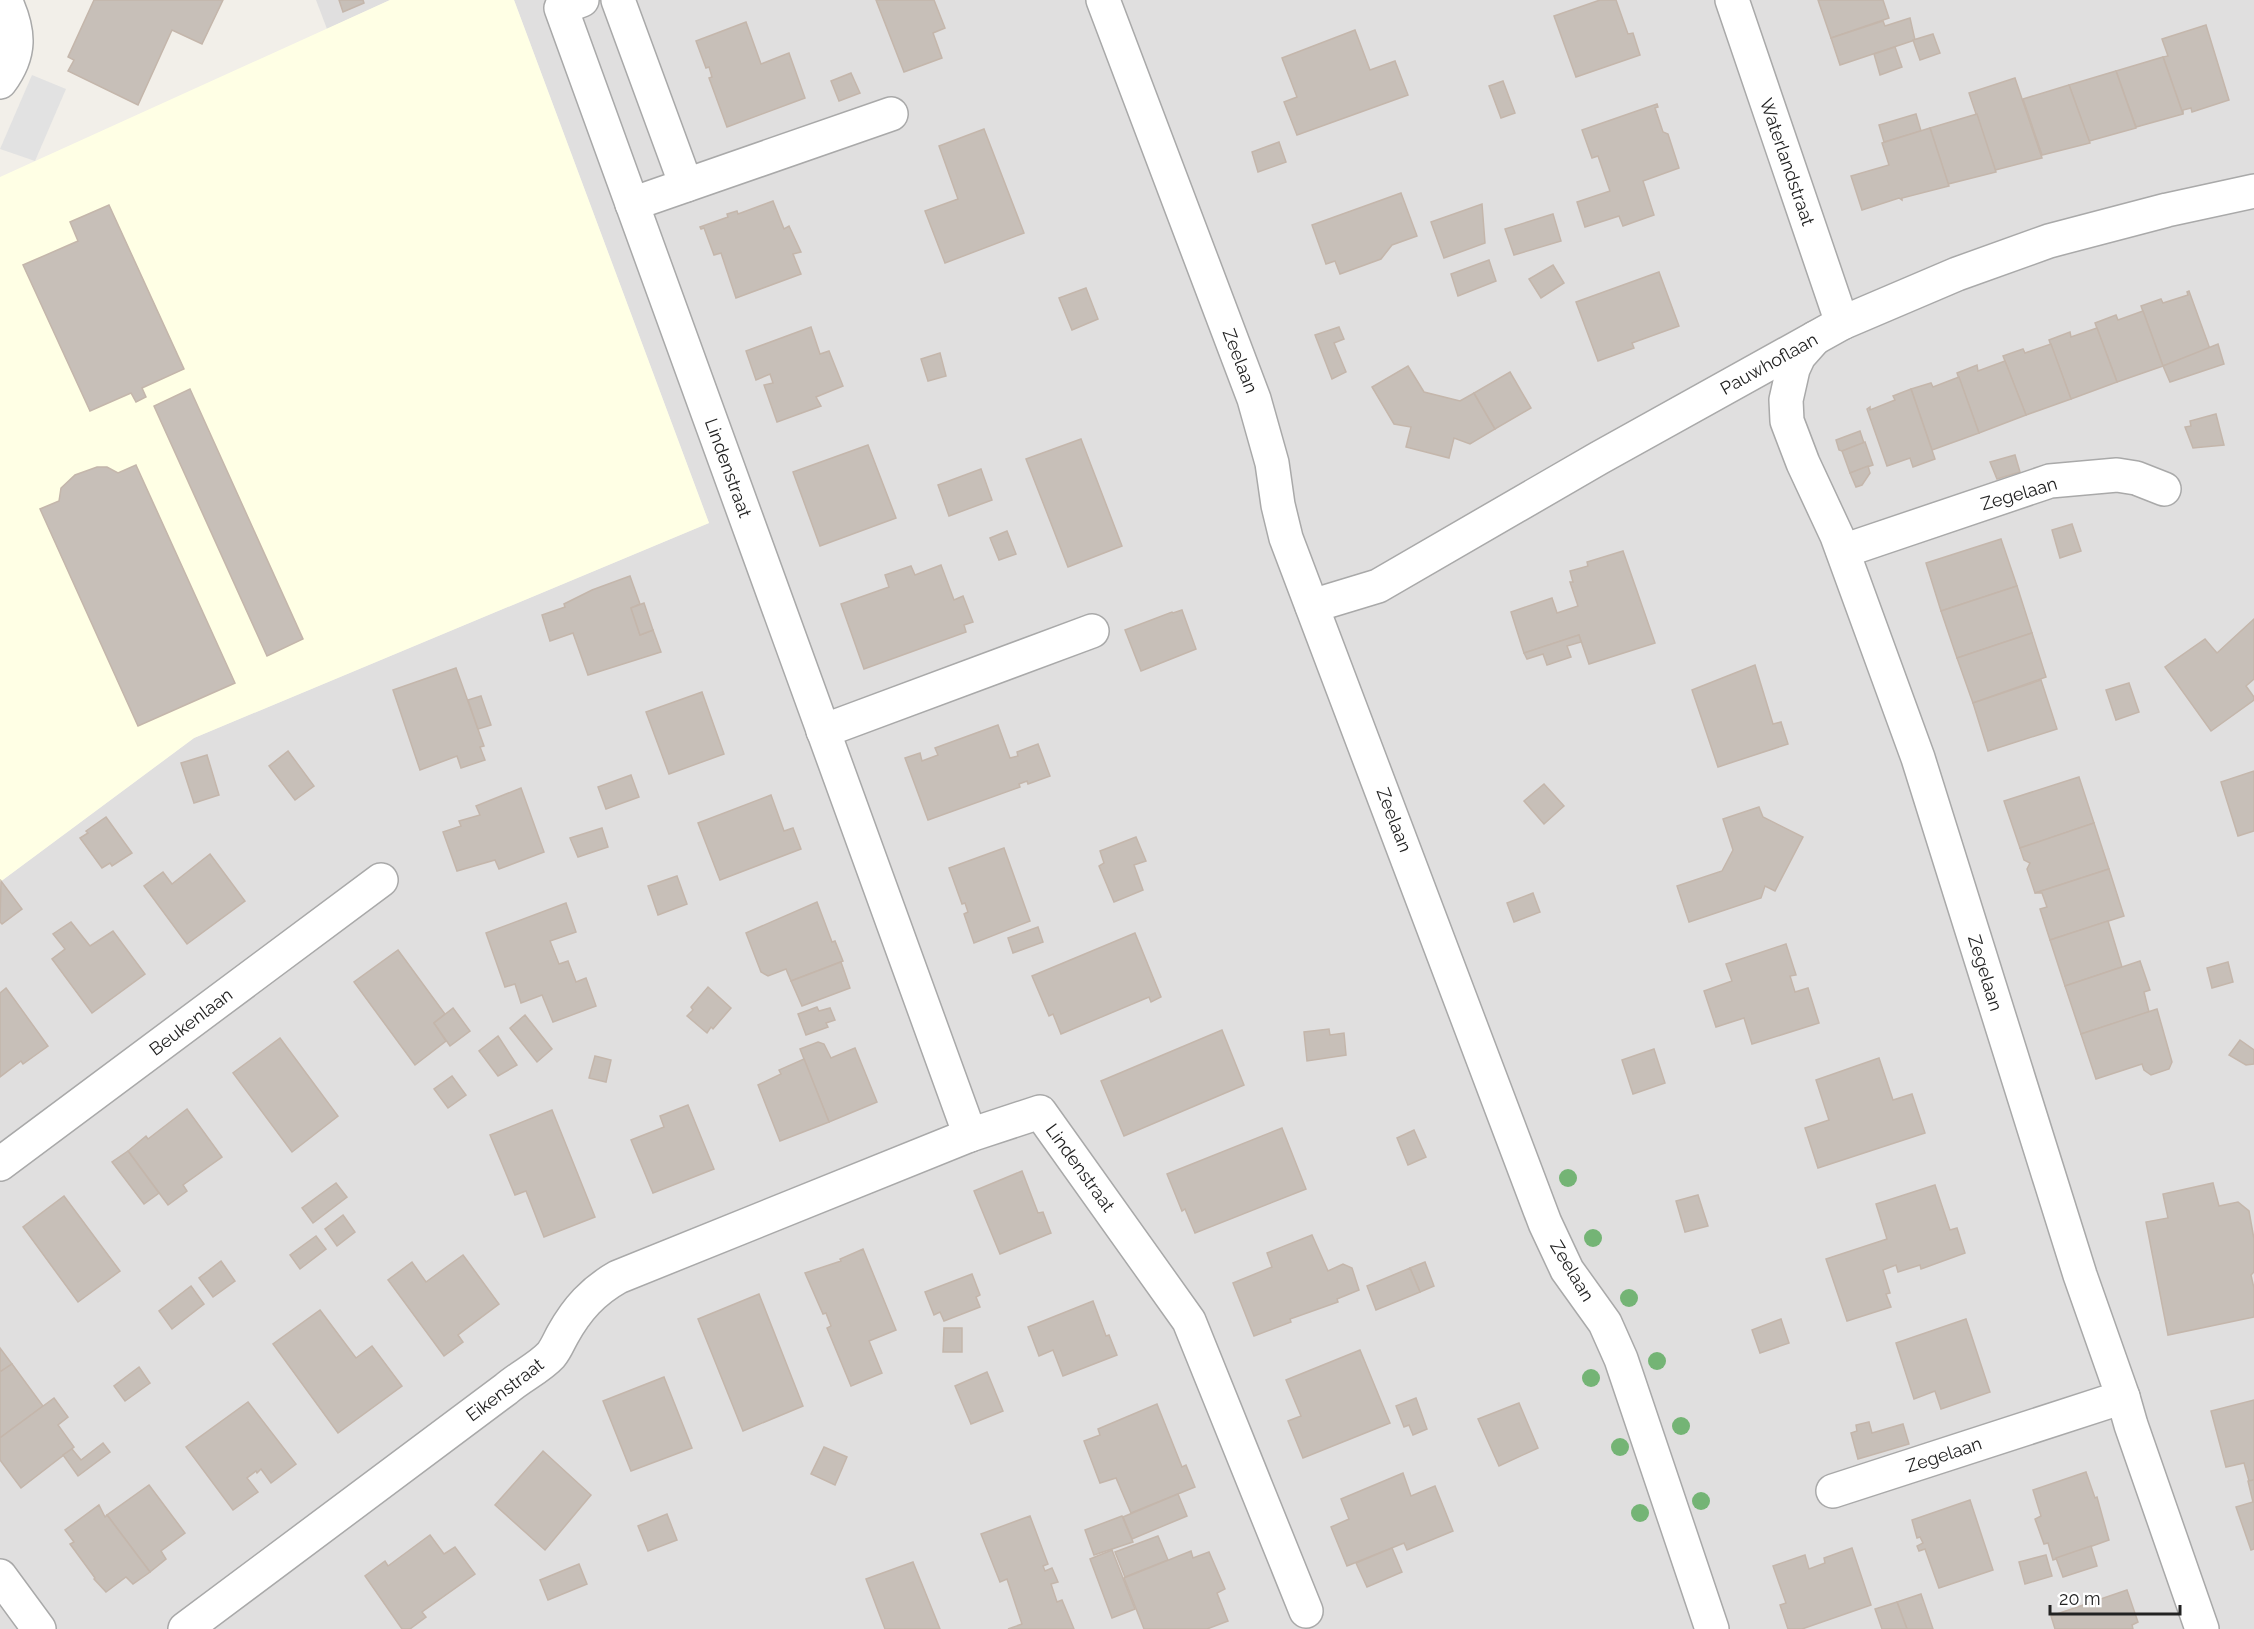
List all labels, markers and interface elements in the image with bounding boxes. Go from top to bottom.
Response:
street label: Waterlandstraat [1756,95,1819,228]
street label: Zeelaan [1219,326,1262,396]
street label: Pauwhoflaan [1716,328,1821,399]
street label: Lindenstraat [701,415,756,520]
street label: Zegelaan [1978,473,2059,514]
street label: Zeelaan [1373,785,1416,855]
street label: Zegelaan [1964,932,2007,1013]
street label: Beukenlaan [145,984,236,1060]
street label: Lindenstraat [1041,1120,1119,1216]
street label: Zeelaan [1546,1237,1599,1305]
street label: Eikenstraat [462,1354,548,1426]
street label: Zegelaan [1903,1432,1984,1477]
scale bar [2050,1578,2180,1616]
text: 20 m [2059,1588,2101,1609]

